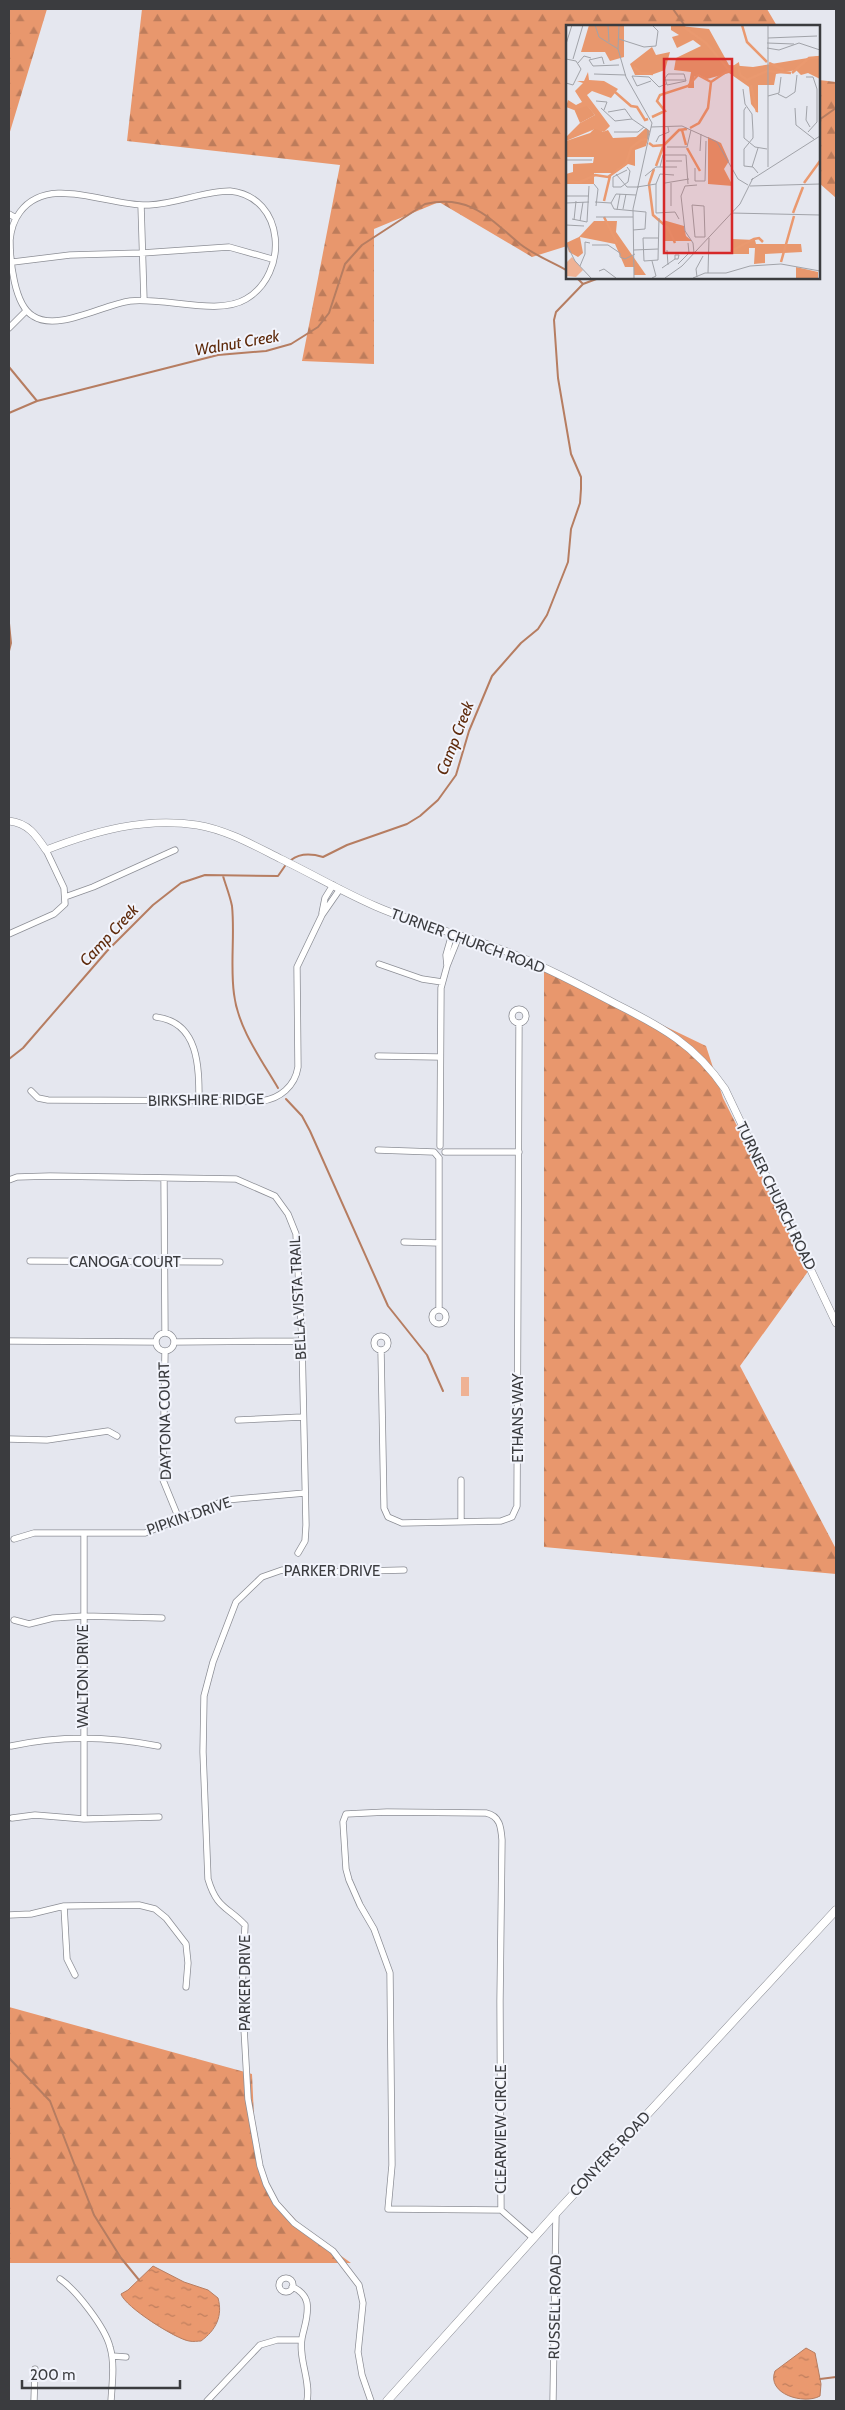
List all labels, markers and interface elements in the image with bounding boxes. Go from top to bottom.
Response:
inset map [566,25,820,279]
water label: Walnut Creek [193,326,282,360]
water label: Camp Creek [432,697,478,778]
water label: Camp Creek [76,899,143,970]
street label: TURNER CHURCH ROAD [388,905,548,977]
street label: BIRKSHIRE RIDGE [148,1090,264,1110]
street label: TURNER CHURCH ROAD [732,1119,820,1273]
street label: BELLA VISTA TRAIL [286,1235,310,1360]
street label: CANOGA COURT [69,1253,181,1271]
street label: DAYTONA COURT [155,1362,175,1480]
street label: ETHANS WAY [509,1373,527,1463]
street label: PIPKIN DRIVE [144,1493,234,1539]
street label: PARKER DRIVE [284,1562,380,1580]
street label: WALTON DRIVE [74,1624,92,1728]
street label: PARKER DRIVE [236,1935,254,2031]
street label: CLEARVIEW CIRCLE [492,2064,510,2194]
street label: CONYERS ROAD [566,2108,654,2200]
street label: RUSSELL ROAD [545,2254,565,2360]
scale bar [22,2358,180,2390]
text: 200 m [30,2366,75,2384]

